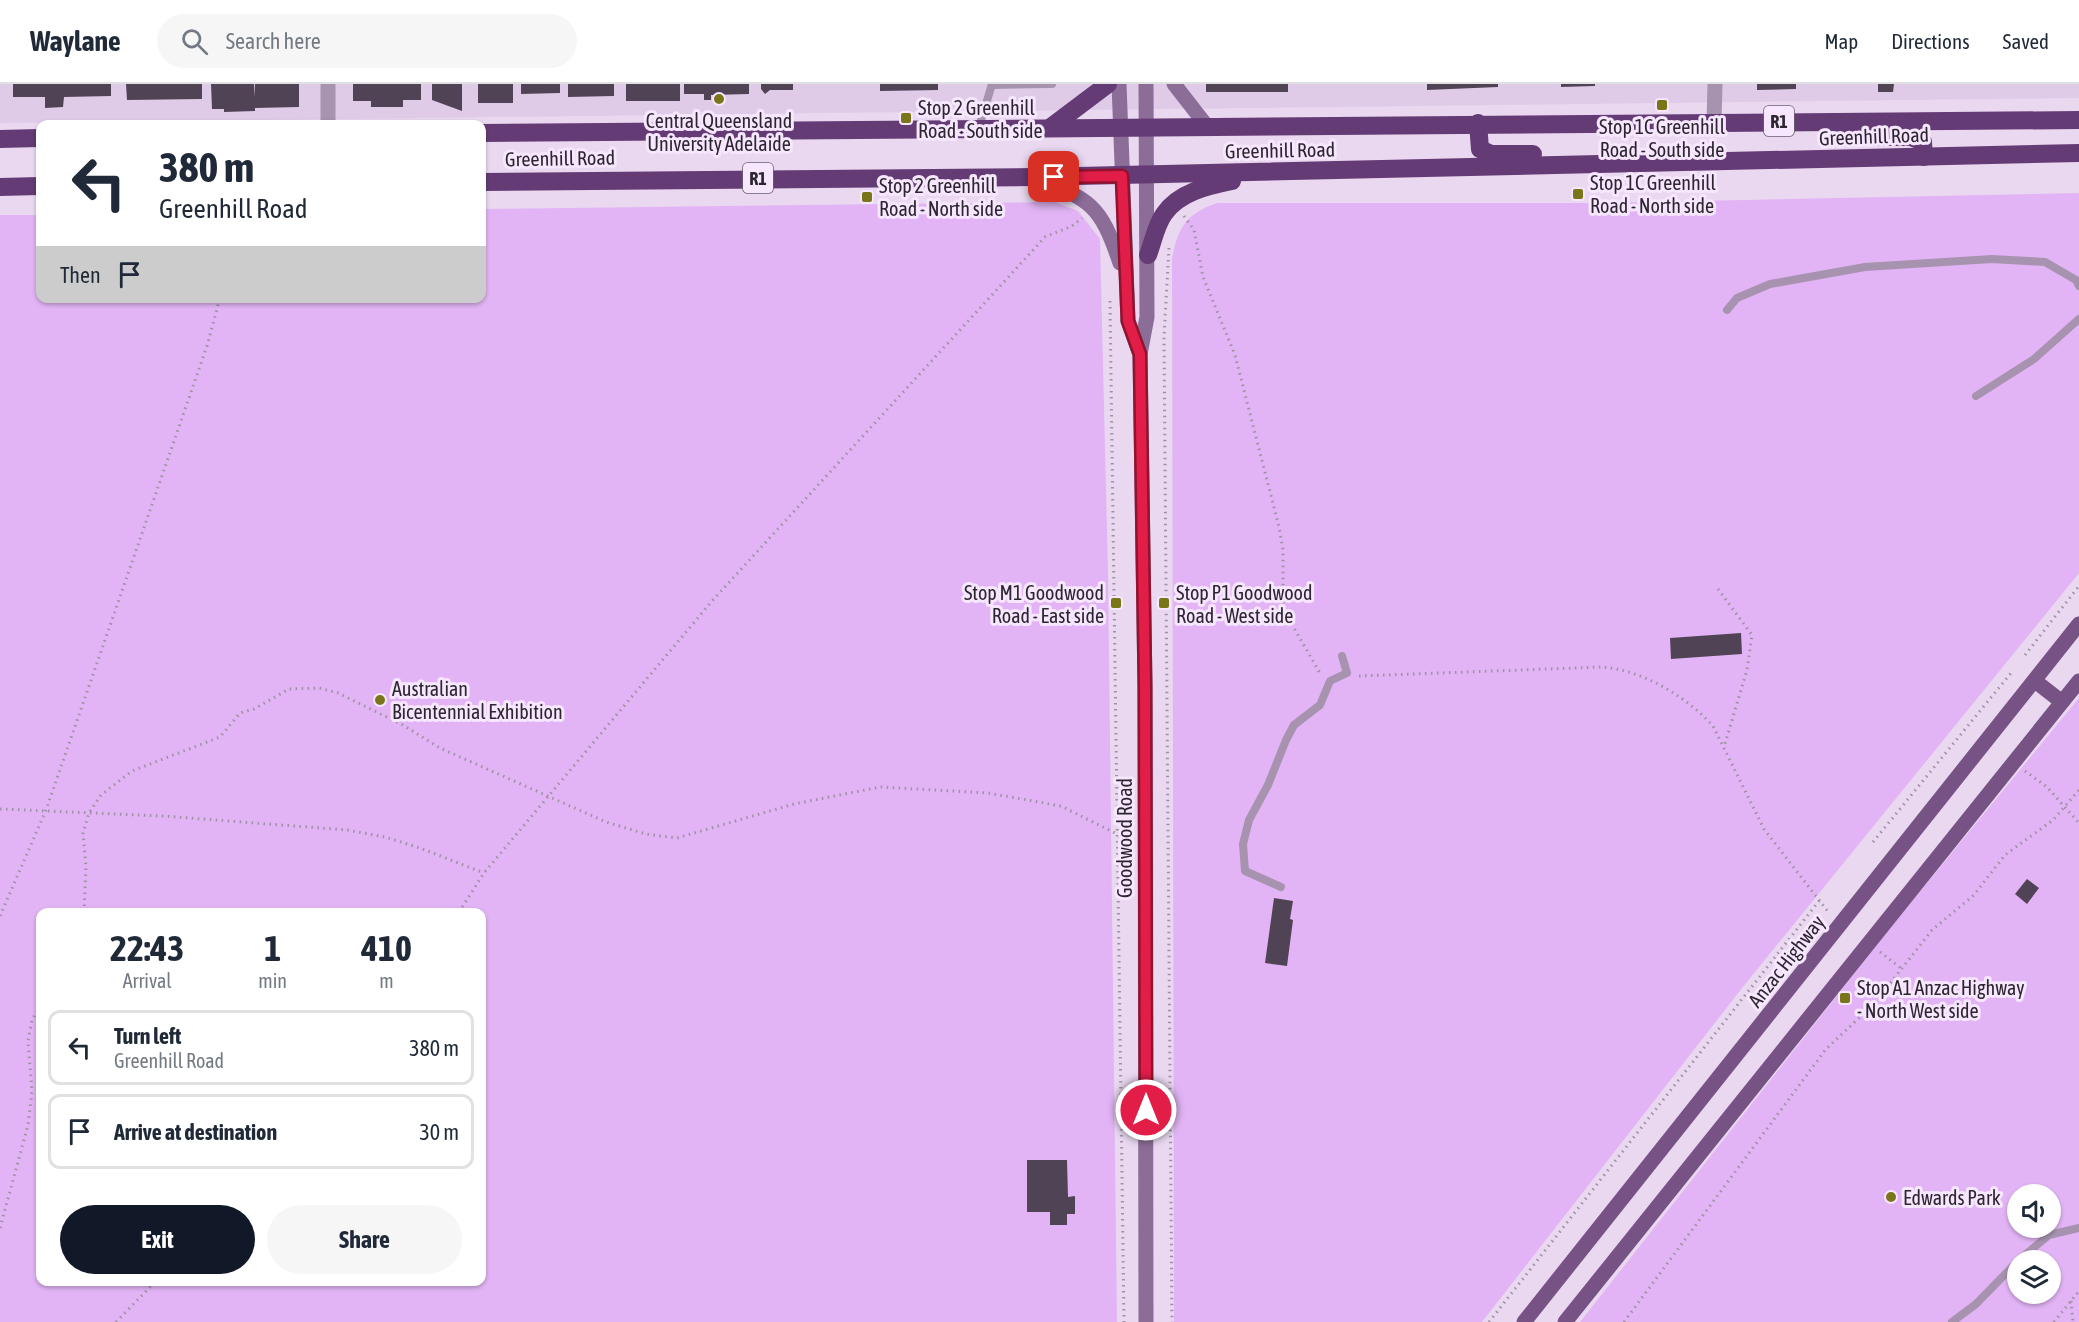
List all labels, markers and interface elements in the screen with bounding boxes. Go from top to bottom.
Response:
search box [157,14,577,68]
text: Waylane [30,25,121,57]
icon: search [178,25,211,58]
text: Search here [226,28,321,54]
text: Map [1824,29,1858,53]
text: Directions [1891,29,1970,53]
text: Saved [2003,29,2049,53]
marker: Central Queensland University Adelaide [712,92,726,106]
place label: Stop 2 Greenhill Road - South side [918,96,1043,142]
marker: Stop 1C Greenhill Road - South side [1655,98,1669,112]
road number: R1 [1764,106,1794,136]
place label: Central Queensland University Adelaide [646,109,792,155]
marker: Stop 2 Greenhill Road - South side [899,111,913,125]
place label: Stop 1C Greenhill Road - South side [1599,115,1726,161]
street label: Greenhill Road [1819,123,1929,149]
street label: Greenhill Road [1225,138,1335,162]
text: 380 m [159,143,254,191]
icon: left [60,144,138,222]
street label: Greenhill Road [505,146,615,170]
pin [1028,151,1079,202]
icon: arrive [1037,160,1070,193]
road number: R1 [743,163,773,193]
place label: Stop 1C Greenhill Road - North side [1590,171,1717,217]
place label: Stop 2 Greenhill Road - North side [879,174,1003,220]
marker: Stop 1C Greenhill Road - North side [1571,187,1585,201]
marker: Stop 2 Greenhill Road - North side [860,190,874,204]
text: Greenhill Road [159,193,308,224]
icon: arrive [113,258,146,291]
text: Then [60,262,101,288]
place label: Stop M1 Goodwood Road - East side [964,581,1104,627]
place label: Stop P1 Goodwood Road - West side [1176,581,1312,627]
marker: Stop M1 Goodwood Road - East side [1109,596,1123,610]
marker: Stop P1 Goodwood Road - West side [1157,596,1171,610]
place label: Australian Bicentennial Exhibition [392,677,563,723]
marker: Australian Bicentennial Exhibition [373,693,387,707]
street label: Goodwood Road [1113,778,1136,898]
street label: Anzac Highway [1743,911,1829,1011]
text: 22:43 [110,927,184,969]
text: 1 [264,927,281,969]
text: 410 [361,927,412,969]
text: Arrival [123,969,172,992]
text: min [258,969,287,992]
text: m [379,969,394,992]
place label: Stop A1 Anzac Highway - North West side [1857,976,2024,1022]
marker: Stop A1 Anzac Highway - North West side [1838,991,1852,1005]
text: Turn left [114,1023,181,1049]
icon: left [63,1031,96,1064]
text: 380 m [409,1035,459,1061]
text: Greenhill Road [114,1049,224,1072]
position arrow [1114,1078,1178,1142]
icon: arrive [63,1115,96,1148]
text: Arrive at destination [114,1119,277,1145]
text: 30 m [419,1119,459,1145]
map controls [2007,1184,2061,1304]
button: sound [2007,1184,2061,1238]
place label: Edwards Park [1903,1186,2001,1209]
marker: Edwards Park [1884,1190,1898,1204]
button: Exit [60,1205,255,1274]
button: Share [267,1205,462,1274]
button: layers [2007,1250,2061,1304]

